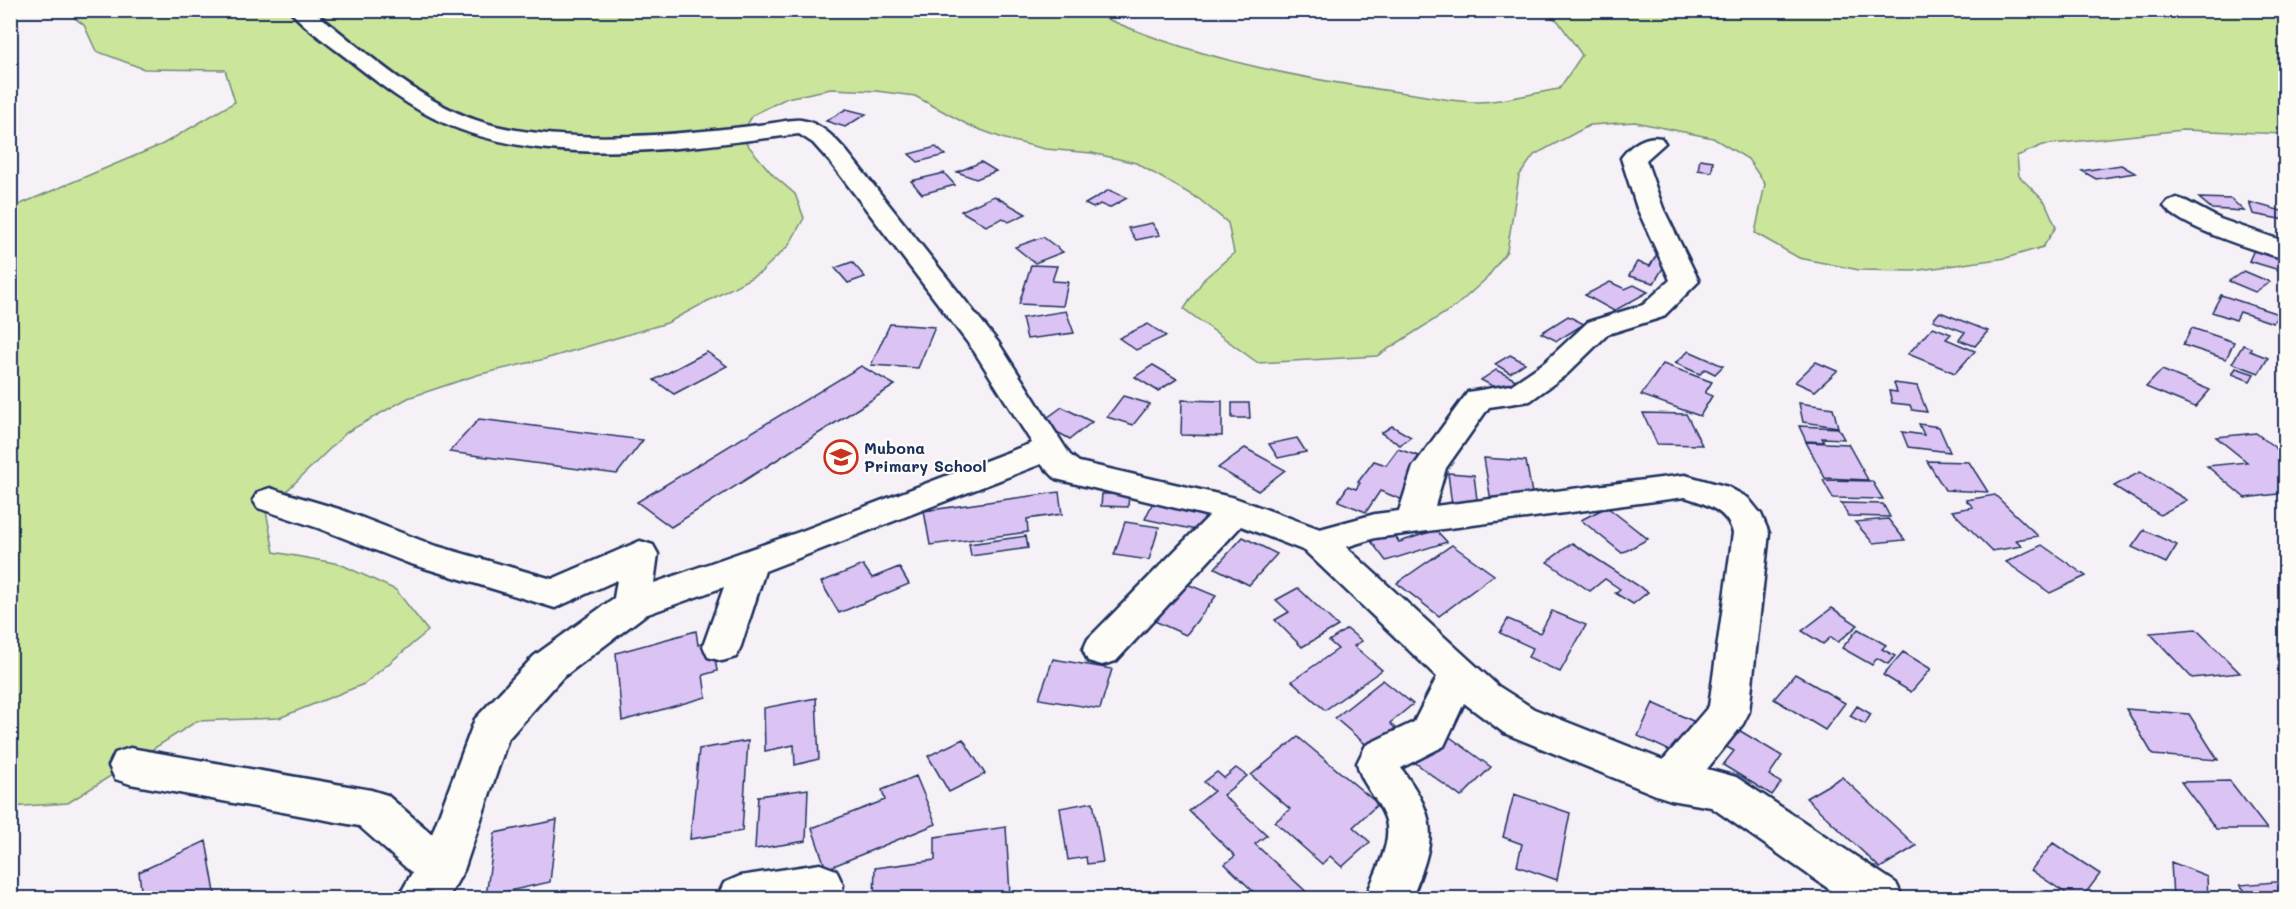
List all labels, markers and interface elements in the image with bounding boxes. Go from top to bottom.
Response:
place label: Mubona Primary School [864,437,987,476]
school or university icon: Mubona Primary School [823,439,859,475]

